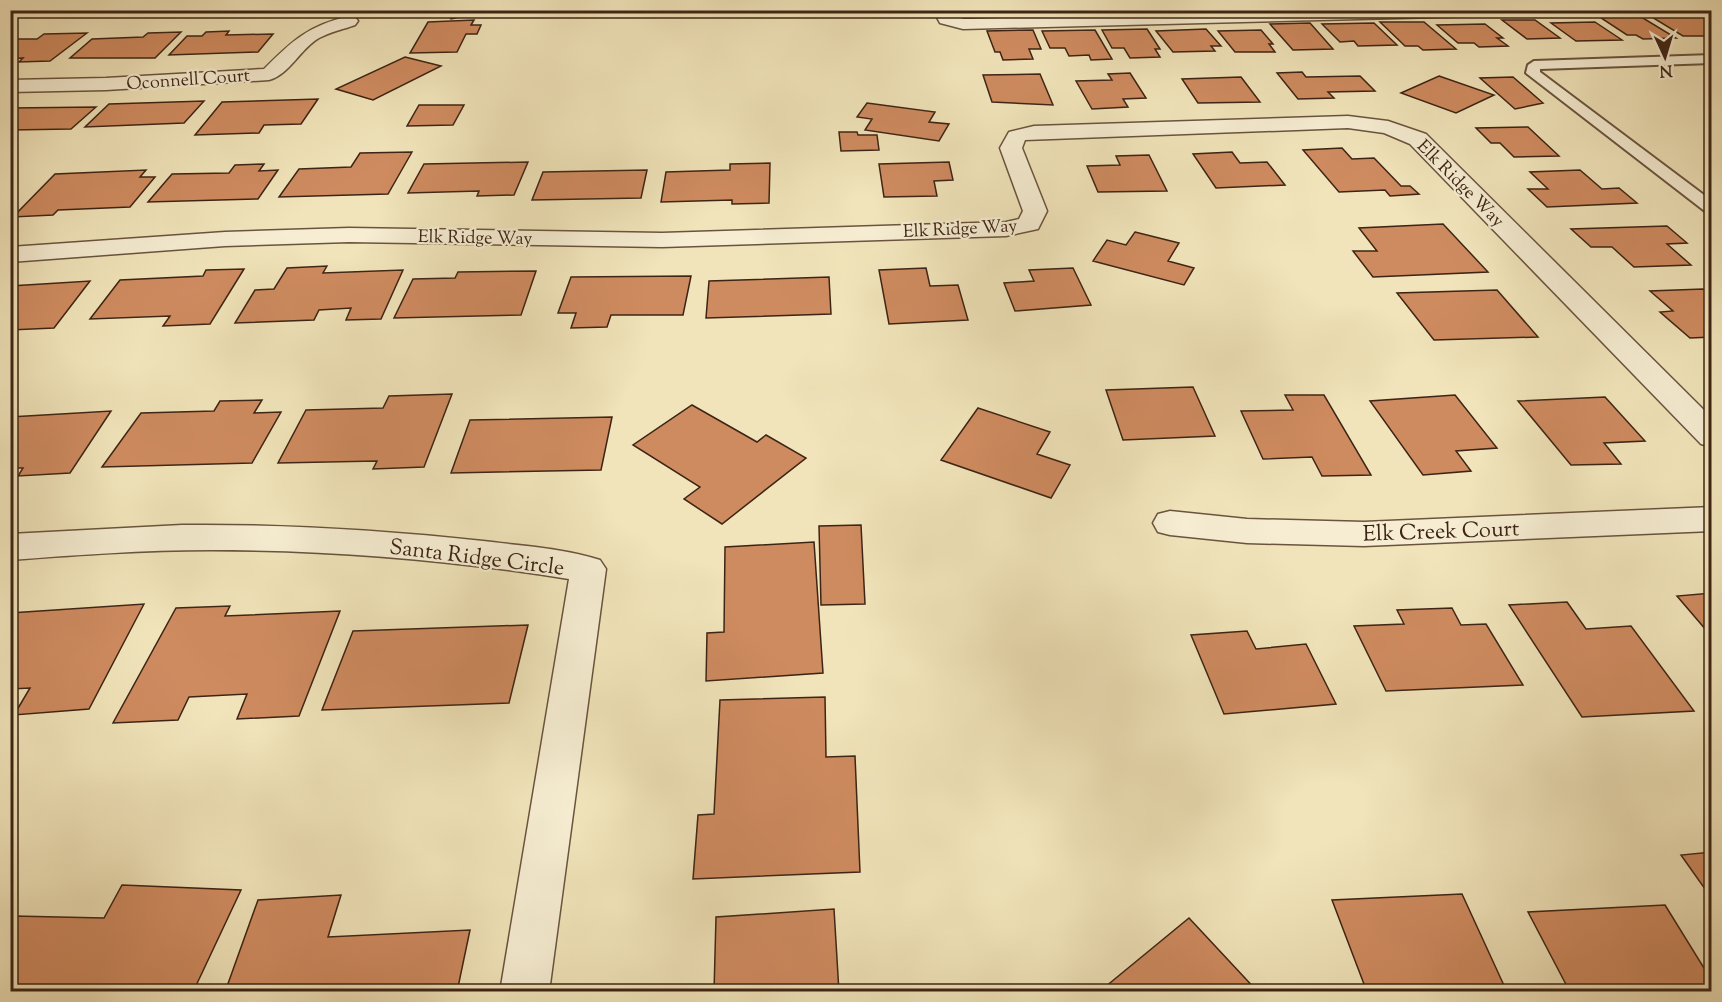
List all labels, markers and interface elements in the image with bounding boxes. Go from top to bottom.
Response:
north arrow [1635,27,1695,87]
text: N [1658,58,1673,81]
street label: Oconnell Court [126,64,251,98]
street label: Elk Ridge Way [1410,135,1509,234]
street label: Elk Ridge Way [902,214,1018,246]
street label: Elk Ridge Way [417,225,532,253]
street label: Elk Creek Court [1362,514,1520,552]
street label: Santa Ridge Circle [387,532,566,586]

